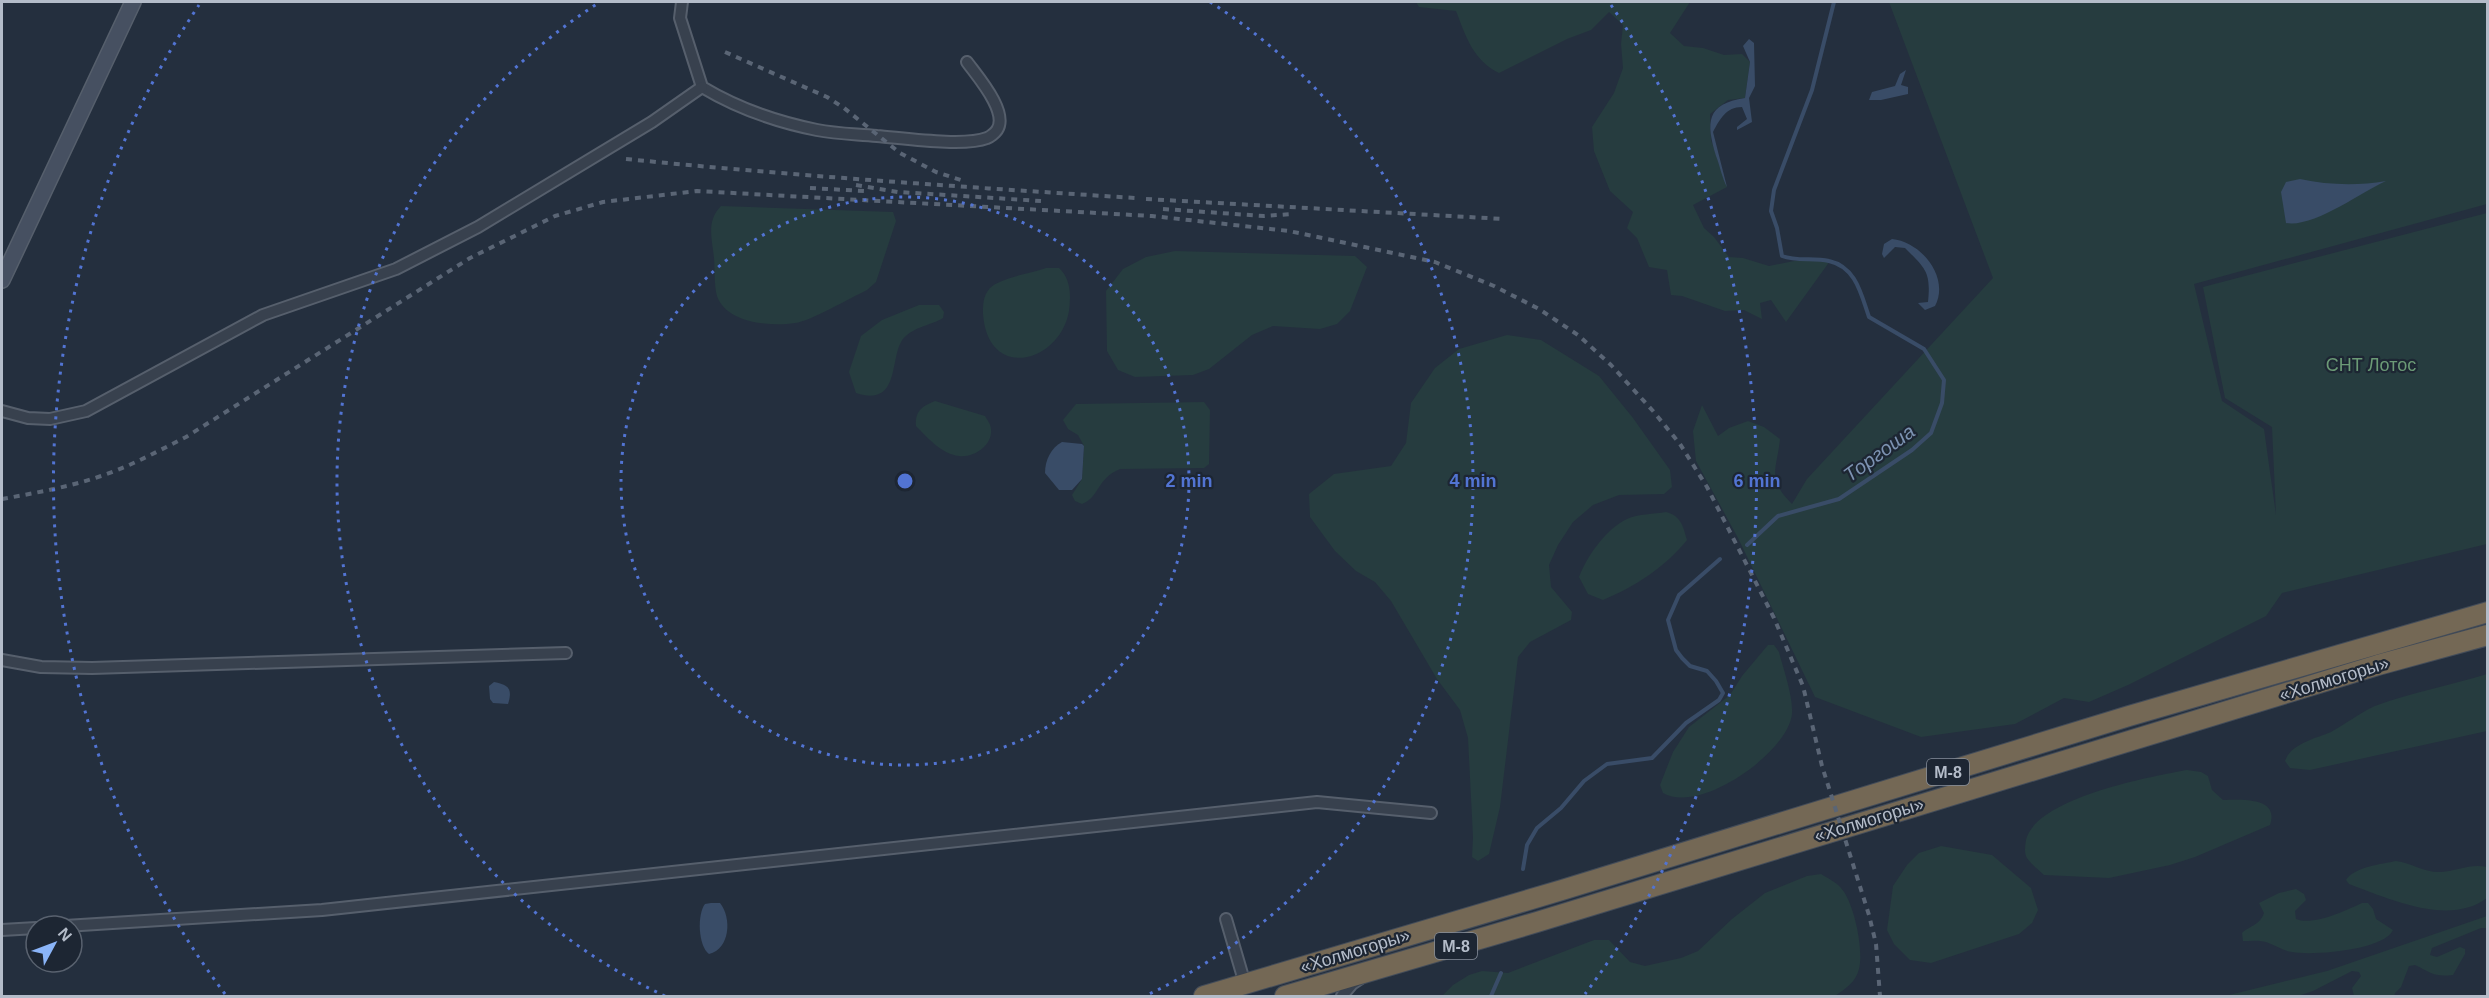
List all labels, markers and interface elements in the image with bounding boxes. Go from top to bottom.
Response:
park label: СНТ Лотос [2326,355,2416,375]
water label: Торгоша [1839,420,1919,486]
centre of rings [895,471,915,491]
text: 2 min [1165,471,1213,491]
text: 4 min [1449,471,1497,491]
text: 6 min [1733,471,1781,491]
street label: «Холмогоры» [2277,653,2391,705]
road number: М-8 [1927,759,1969,785]
street label: «Холмогоры» [1812,794,1926,846]
north arrow [24,914,84,974]
text: N [55,925,75,944]
street label: «Холмогоры» [1298,925,1412,977]
road number: М-8 [1435,933,1477,959]

